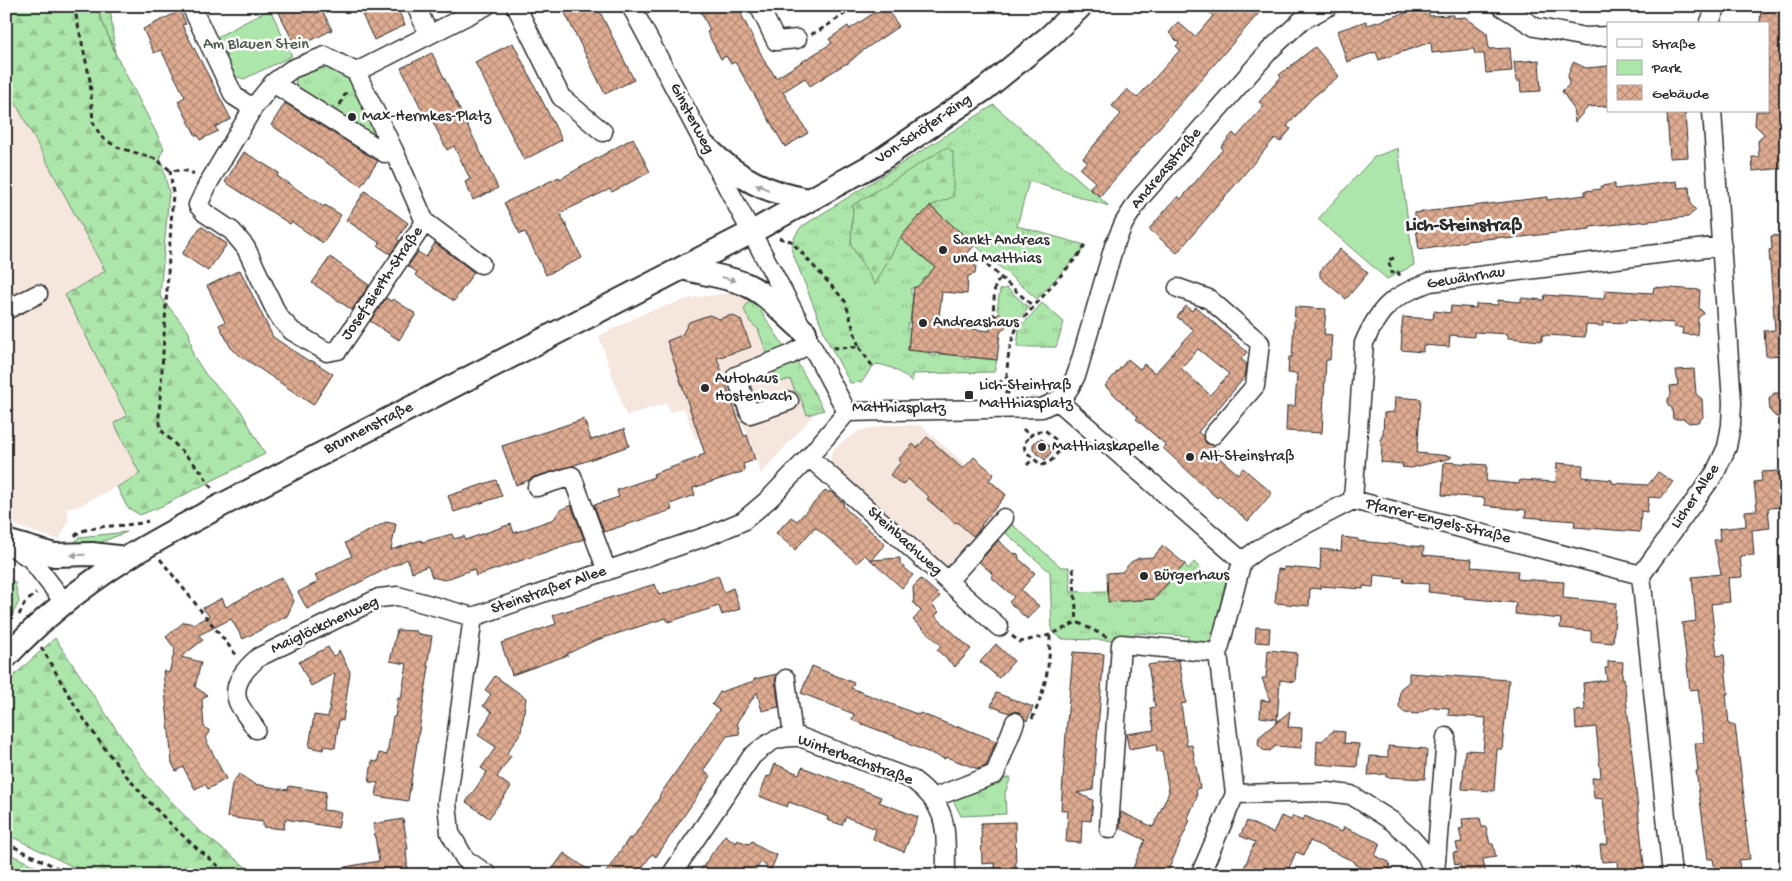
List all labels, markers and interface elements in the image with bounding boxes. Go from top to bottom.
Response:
legend [1607,22,1770,112]
park label: Am Blauen Stein [203,36,309,55]
text: Straße [1652,36,1696,54]
text: Park [1651,60,1682,78]
street label: Ginsterweg [664,80,718,158]
text: Gebäude [1652,86,1709,104]
street label: Von-Schöfer-Ring [871,91,976,170]
place label: Max-Hermkes-Platz [362,108,492,127]
marker: Max-Hermkes-Platz [346,111,358,123]
street label: Andreasstraße [1128,124,1207,213]
one-way arrow [755,183,769,191]
district label: Lich-Steinstraß [1406,215,1523,238]
street label: Josef-Bierth-Straße [338,223,428,344]
place label: Sankt Andreas und Matthias [953,232,1051,269]
marker: Sankt Andreas und Matthias [937,244,949,256]
street label: Gewährhau [1426,263,1507,295]
one-way arrow [722,276,737,284]
place label: Andreashaus [933,314,1020,333]
marker: Andreashaus [917,317,929,329]
place label: Autohaus Hostenbach [715,370,792,407]
place label: Lich-Steintraß Matthiasplatz [979,377,1074,414]
marker: Autohaus Hostenbach [699,382,711,394]
marker: Lich-Steintraß Matthiasplatz [963,389,975,401]
street label: Brunnenstraße [320,398,417,460]
street label: Matthiasplatz [852,399,947,419]
place label: Matthiaskapelle [1052,438,1160,457]
marker: Matthiaskapelle [1036,441,1048,453]
place label: Alt-Steinstraß [1200,448,1295,467]
marker: Alt-Steinstraß [1184,451,1196,463]
street label: Licher Allee [1667,460,1725,533]
street label: Pfarrer-Engels-Straße [1363,495,1513,549]
street label: Steinbachweg [863,503,945,581]
one-way arrow [69,551,85,559]
street label: Steinstraßer Allee [489,562,610,620]
place label: Bürgerhaus [1153,567,1230,586]
marker: Bürgerhaus [1138,570,1150,582]
street label: Maiglöckchenweg [268,593,382,659]
street label: Winterbachstraße [795,731,916,791]

